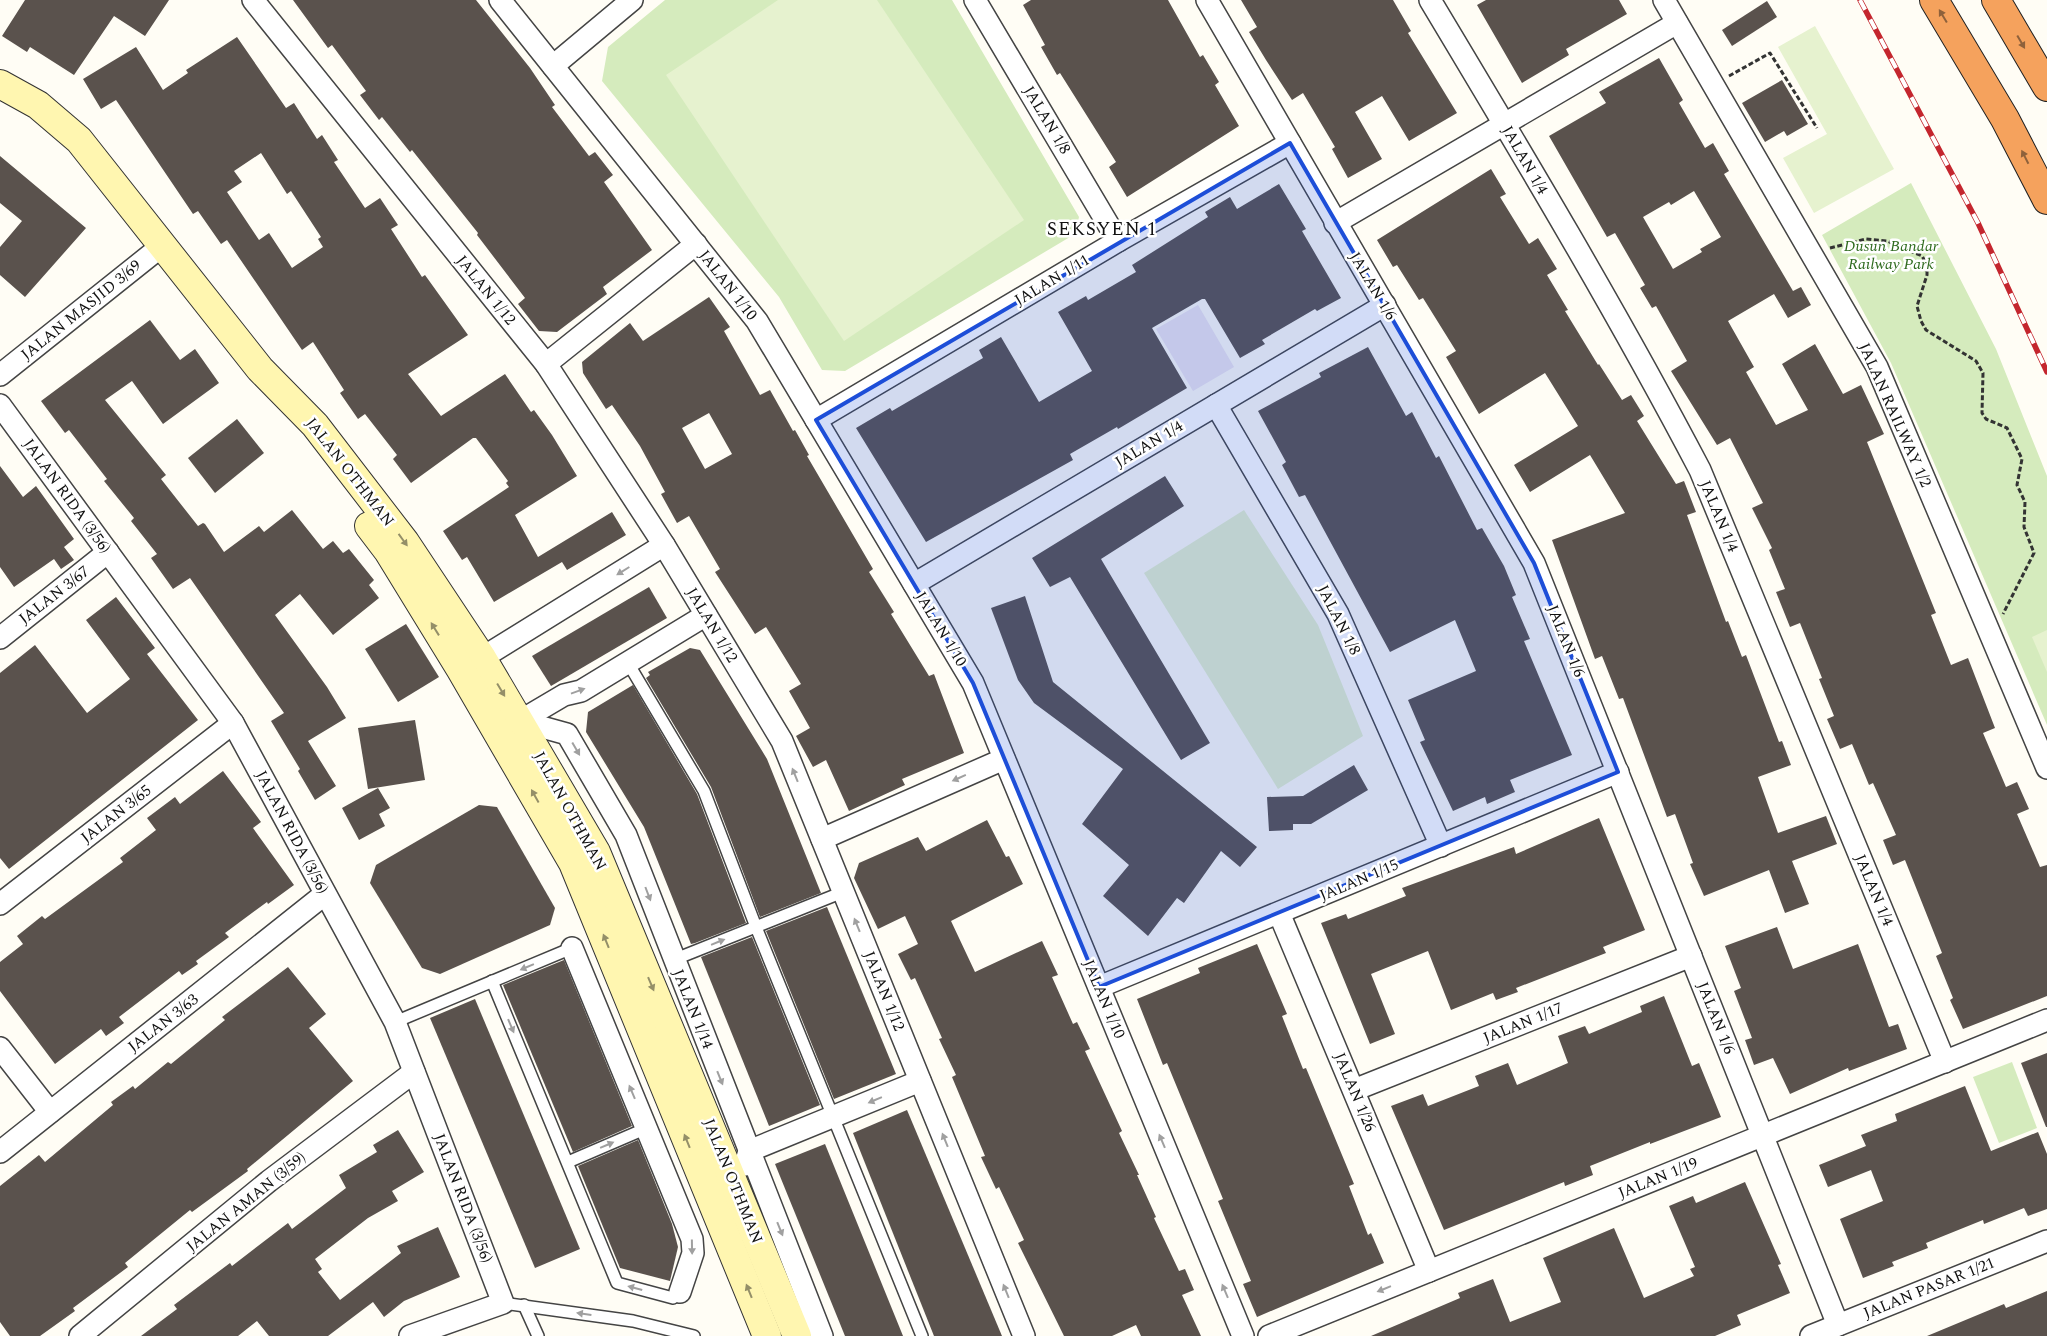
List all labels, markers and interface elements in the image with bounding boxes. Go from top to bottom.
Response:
one-way arrow [1939,10,1948,23]
one-way arrow [2016,36,2025,49]
street label: JALAN 1/8 [1017,81,1077,159]
street label: JALAN 1/4 [1496,121,1554,199]
one-way arrow [2021,150,2029,164]
district label: SEKSYEN 1 [1047,215,1157,244]
park label: Dusun Bandar Railway Park [1844,234,1939,276]
street label: JALAN 1/10 [693,244,763,326]
street label: JALAN 1/6 [1343,247,1403,325]
street label: JALAN 1/11 [1010,248,1094,312]
street label: JALAN 1/12 [450,250,522,330]
street label: JALAN MASJID 3/69 [16,254,146,366]
street label: JALAN RAILWAY 1/2 [1852,339,1938,491]
street label: JALAN OTHMAN [300,412,400,532]
street label: JALAN 1/4 [1110,414,1188,474]
street label: JALAN RIDA (3/56) [17,434,117,558]
street label: JALAN 1/4 [1693,476,1745,556]
one-way arrow [398,533,409,546]
street label: JALAN 3/67 [13,560,95,630]
one-way arrow [616,566,629,575]
street label: JALAN 1/8 [1311,581,1367,659]
street label: JALAN 1/12 [680,583,744,667]
street label: JALAN 1/10 [909,587,973,671]
street label: JALAN 1/6 [1541,601,1591,681]
one-way arrow [431,622,440,635]
one-way arrow [496,683,505,696]
one-way arrow [571,687,586,695]
one-way arrow [572,742,580,757]
street label: JALAN OTHMAN [527,747,613,875]
street label: JALAN RIDA (3/56) [249,766,335,898]
one-way arrow [791,768,799,782]
one-way arrow [952,775,966,783]
street label: JALAN 3/65 [75,779,157,849]
one-way arrow [531,788,539,803]
street label: JALAN 1/4 [1848,850,1900,930]
street label: JALAN 1/15 [1316,853,1402,907]
one-way arrow [644,887,652,902]
one-way arrow [853,917,861,932]
one-way arrow [602,934,610,949]
one-way arrow [711,937,725,945]
street label: JALAN 1/12 [857,947,911,1035]
street label: JALAN 1/10 [1077,956,1131,1042]
one-way arrow [520,964,534,972]
street label: JALAN 1/14 [666,965,720,1053]
one-way arrow [647,977,655,991]
street label: JALAN 1/6 [1691,978,1741,1058]
street label: JALAN 3/63 [122,988,204,1058]
street label: JALAN 1/17 [1479,996,1567,1050]
one-way arrow [508,1019,516,1034]
street label: JALAN 1/26 [1328,1049,1382,1135]
one-way arrow [716,1071,724,1086]
one-way arrow [627,1085,635,1100]
one-way arrow [868,1096,882,1104]
street label: JALAN OTHMAN [697,1115,769,1247]
street label: JALAN RIDA (3/56) [427,1130,499,1266]
one-way arrow [683,1133,690,1148]
one-way arrow [940,1133,948,1147]
one-way arrow [1158,1134,1166,1148]
one-way arrow [600,1140,614,1148]
street label: JALAN AMAN (3/59) [181,1146,311,1258]
street label: JALAN 1/19 [1614,1151,1702,1205]
one-way arrow [776,1222,784,1237]
one-way arrow [688,1239,696,1255]
street label: JALAN PASAR 1/21 [1860,1251,1998,1325]
one-way arrow [627,1283,642,1291]
one-way arrow [745,1283,753,1298]
one-way arrow [1002,1283,1010,1298]
one-way arrow [1220,1284,1228,1298]
one-way arrow [1377,1286,1391,1294]
one-way arrow [576,1310,592,1318]

